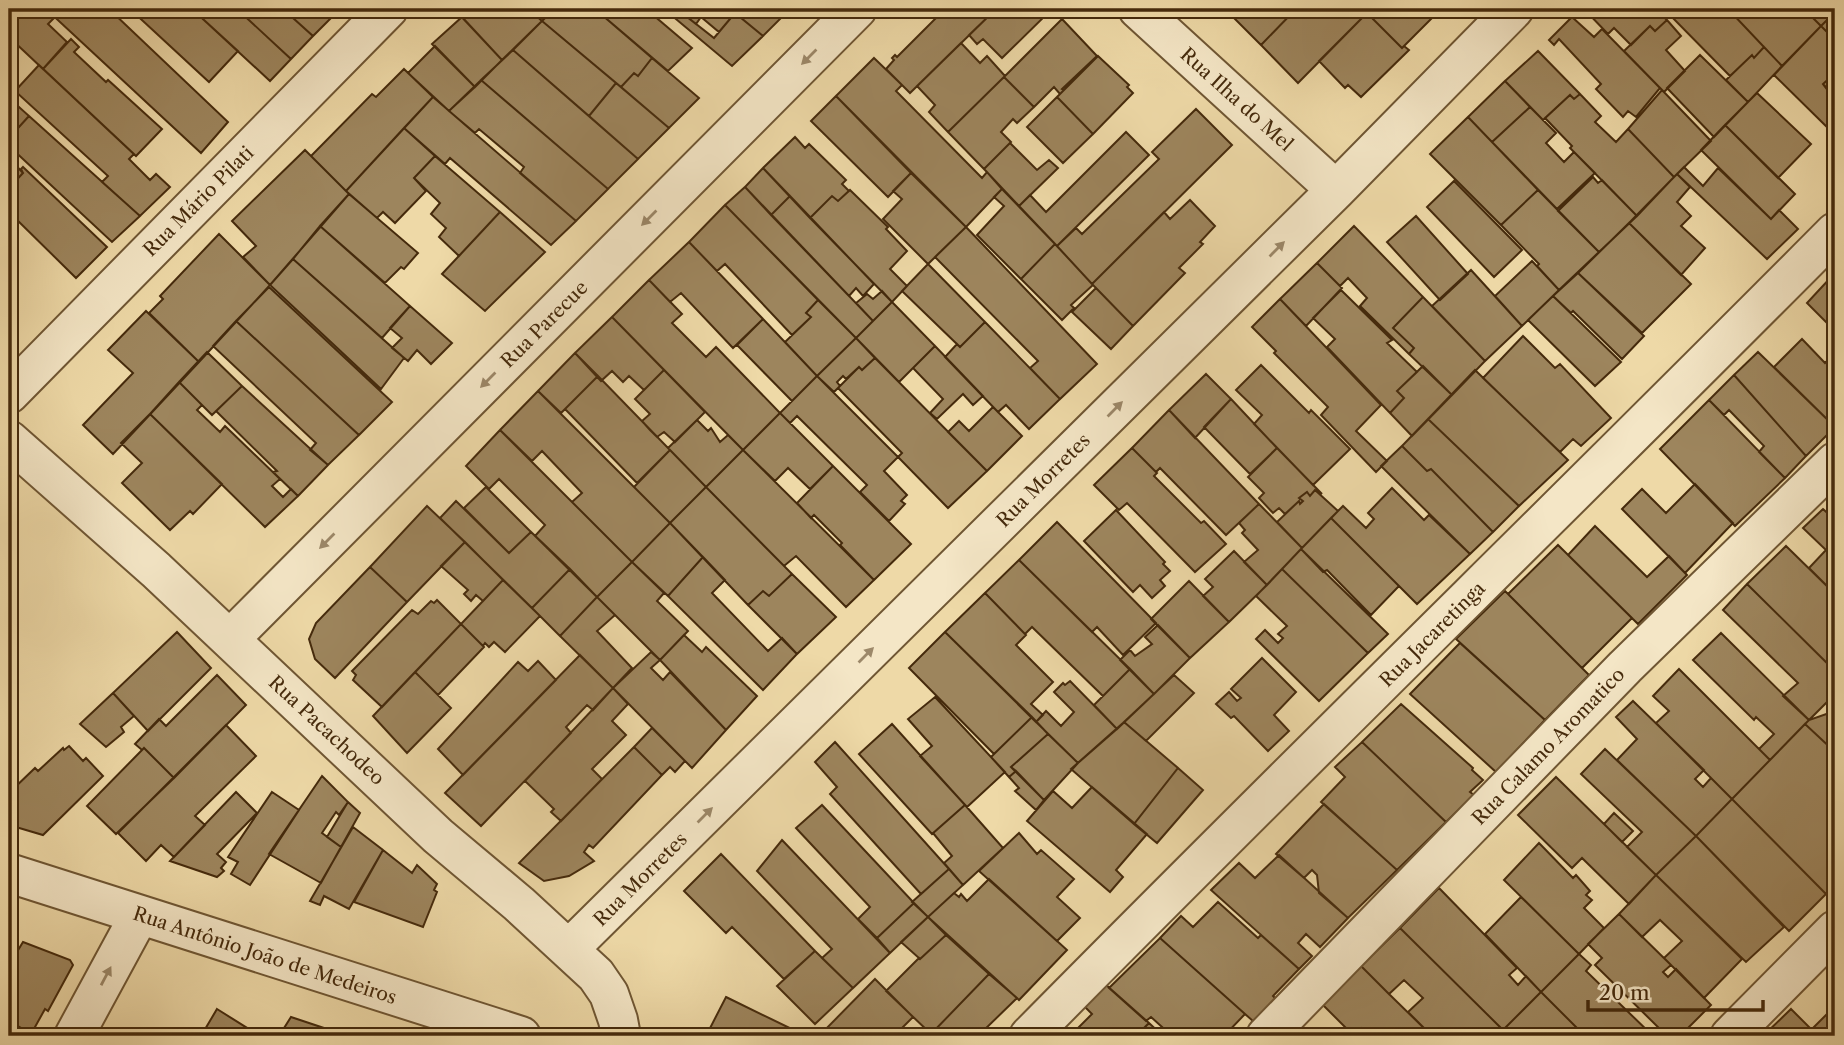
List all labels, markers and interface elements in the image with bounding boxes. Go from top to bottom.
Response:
street label: Rua Ilha do Mel [1176,43,1298,156]
one-way arrow [801,49,817,65]
street label: Rua Mário Pilati [138,141,258,261]
one-way arrow [640,210,657,227]
one-way arrow [1268,241,1285,257]
street label: Rua Parecue [496,276,593,373]
one-way arrow [480,371,497,387]
one-way arrow [1106,401,1123,417]
street label: Rua Morretes [992,429,1095,532]
one-way arrow [319,532,336,549]
street label: Rua Jacaretinga [1375,577,1490,692]
one-way arrow [858,646,875,663]
street label: Rua Calamo Aromatico [1467,663,1629,830]
street label: Rua Pacachodeo [264,671,389,790]
one-way arrow [697,807,713,823]
street label: Rua Morretes [589,828,692,931]
street label: Rua Antônio João de Medeiros [130,902,399,1009]
one-way arrow [101,966,112,986]
scale bar [1588,968,1764,1012]
text: 20 m [1599,980,1650,1005]

